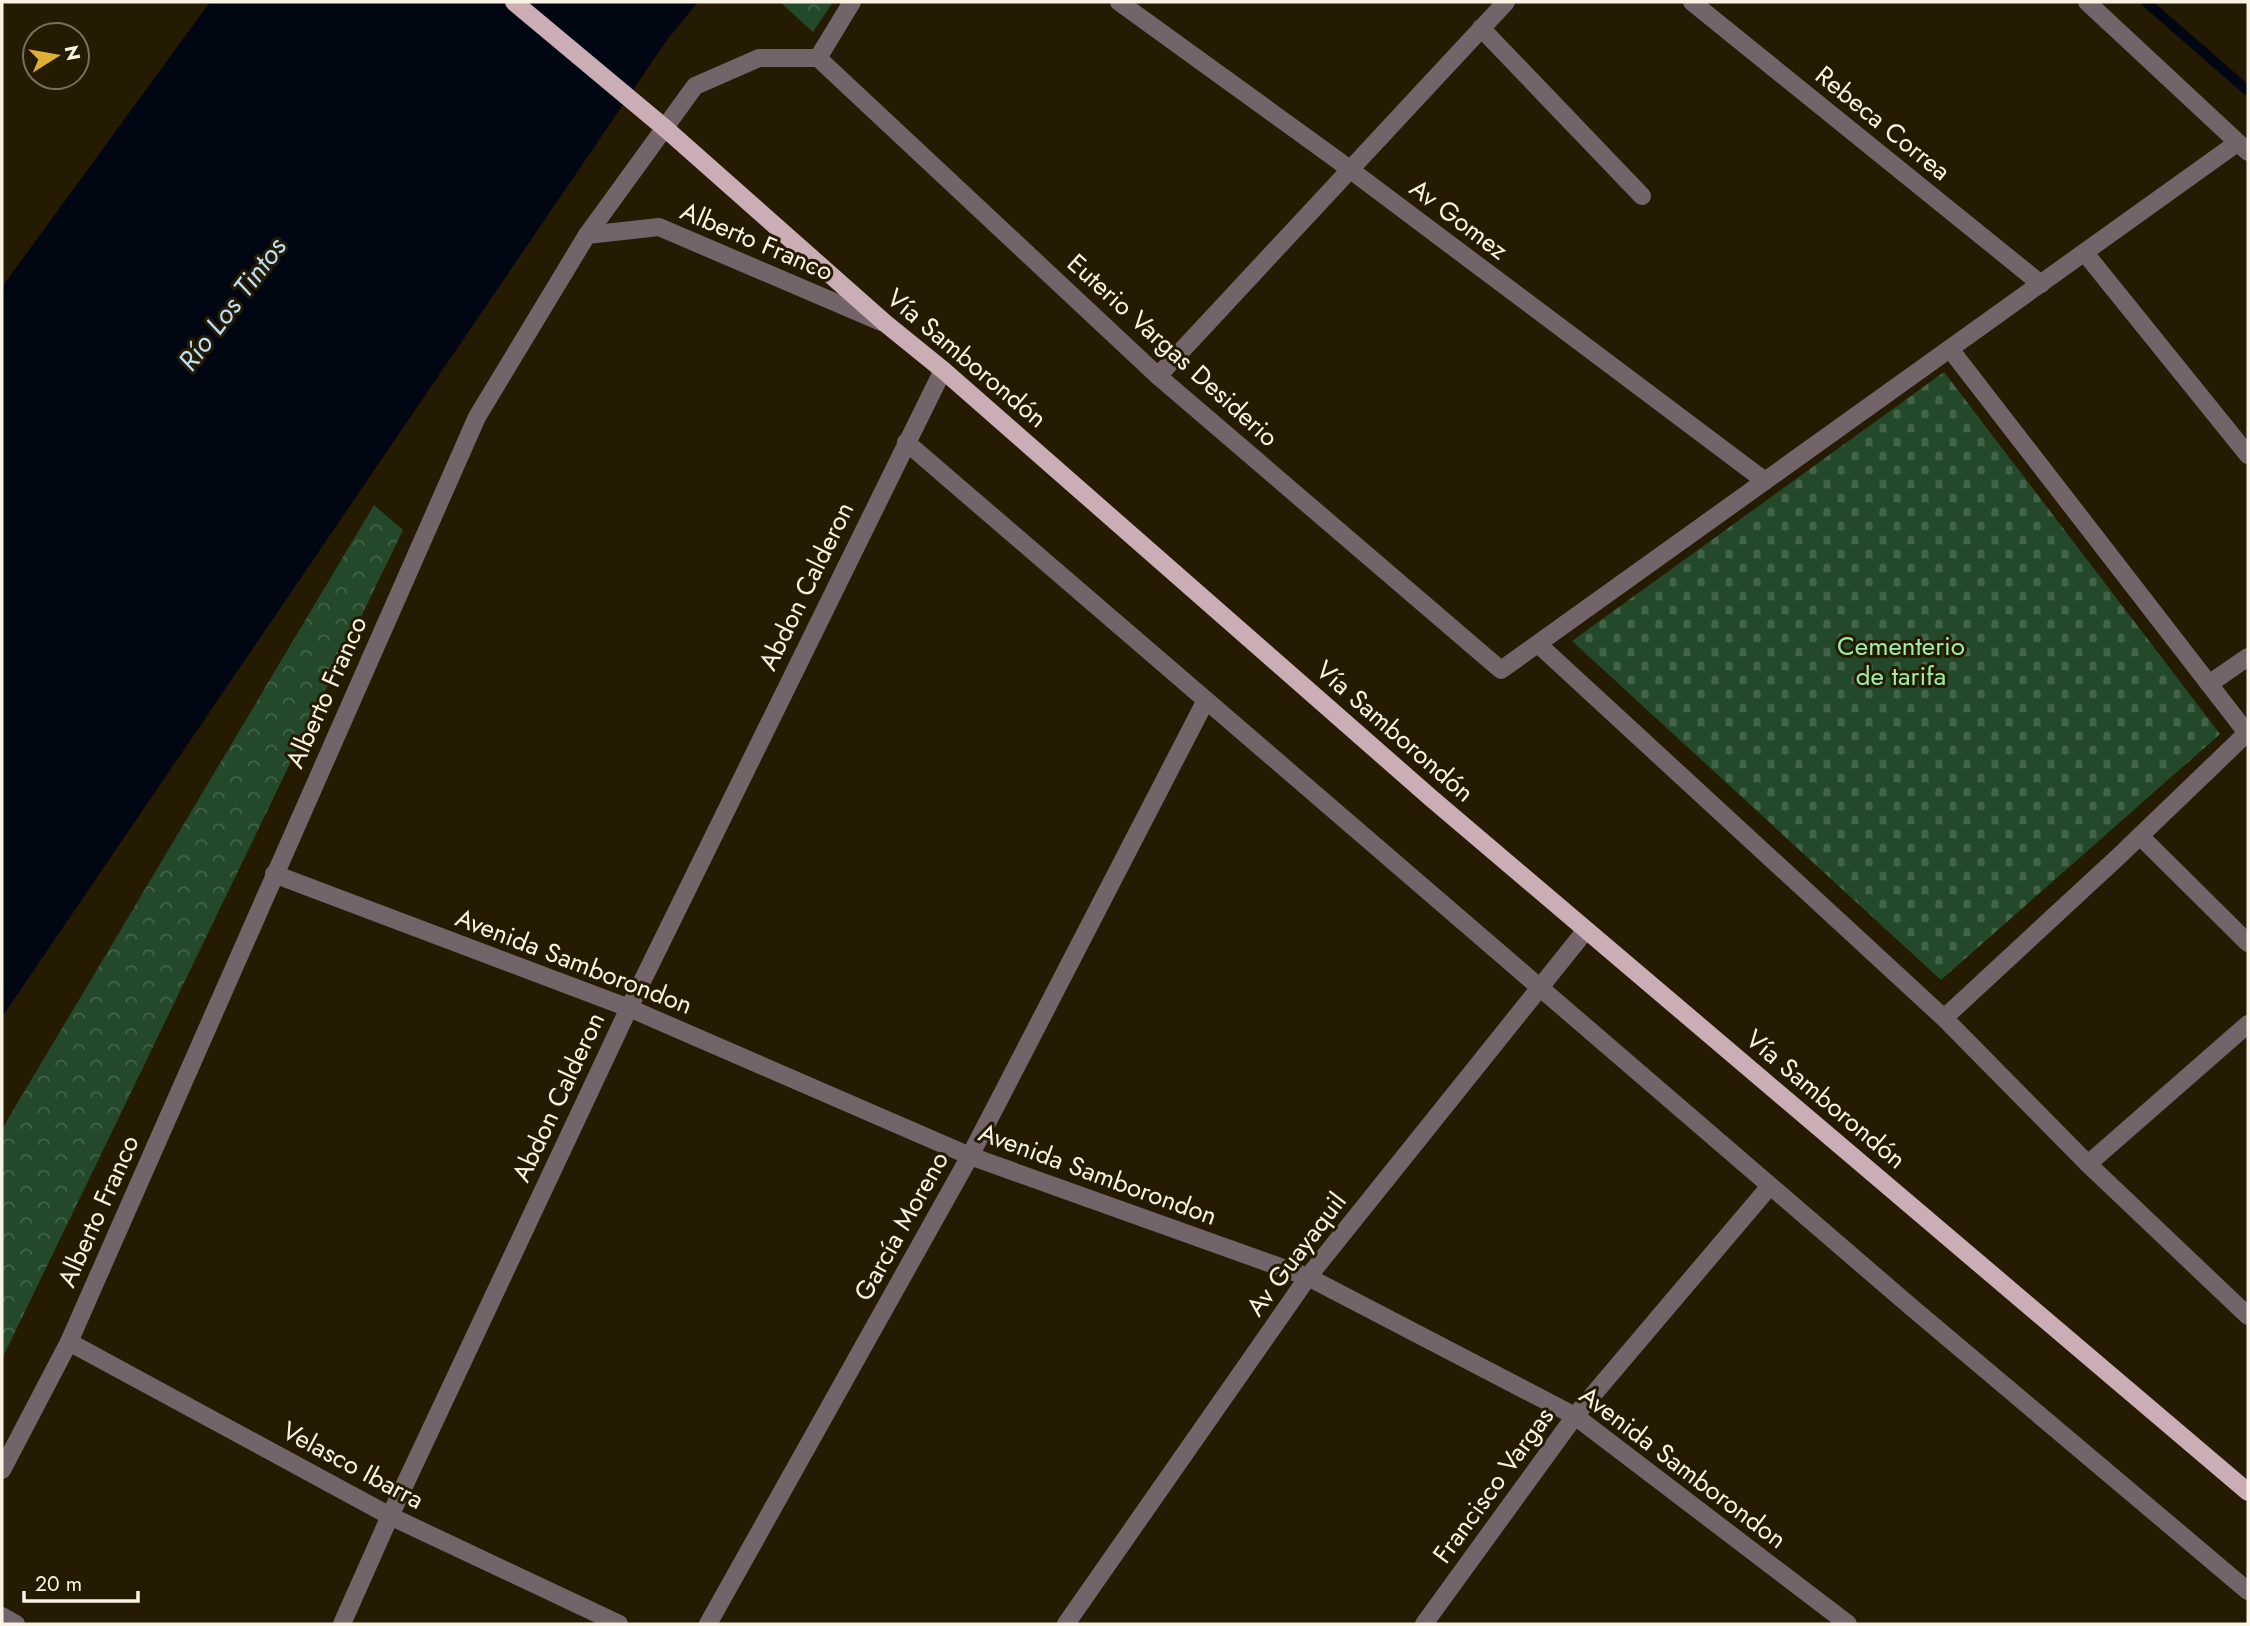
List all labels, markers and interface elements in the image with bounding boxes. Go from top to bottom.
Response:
north arrow [21,21,91,91]
text: N [58,43,87,63]
street label: Rebeca Correa [1807,57,1959,189]
street label: Av Gomez [1402,169,1516,269]
street label: Alberto Franco [675,192,839,290]
water label: Río Los Tintos [168,228,297,380]
street label: Euterio Vargas Desiderio [1059,245,1287,455]
street label: Vía Samborondón [878,279,1056,437]
street label: Abdon Calderon [749,495,863,677]
street label: Alberto Franco [276,610,376,774]
park label: Cementerio de tarifa [1837,627,1965,695]
street label: Vía Samborondón [1307,651,1483,811]
street label: Avenida Samborondon [450,898,698,1024]
street label: Abdon Calderon [502,1006,614,1188]
street label: Vía Samborondón [1737,1020,1915,1178]
street label: Avenida Samborondon [974,1113,1222,1235]
street label: Alberto Franco [48,1129,148,1293]
street label: García Moreno [844,1144,958,1308]
street label: Av Guayaquil [1237,1184,1355,1324]
street label: Avenida Samborondon [1571,1376,1795,1558]
street label: Francisco Vargas [1423,1399,1563,1571]
street label: Velasco Ibarra [275,1412,431,1518]
scale bar [24,1560,138,1604]
text: 20 m [35,1569,82,1599]

